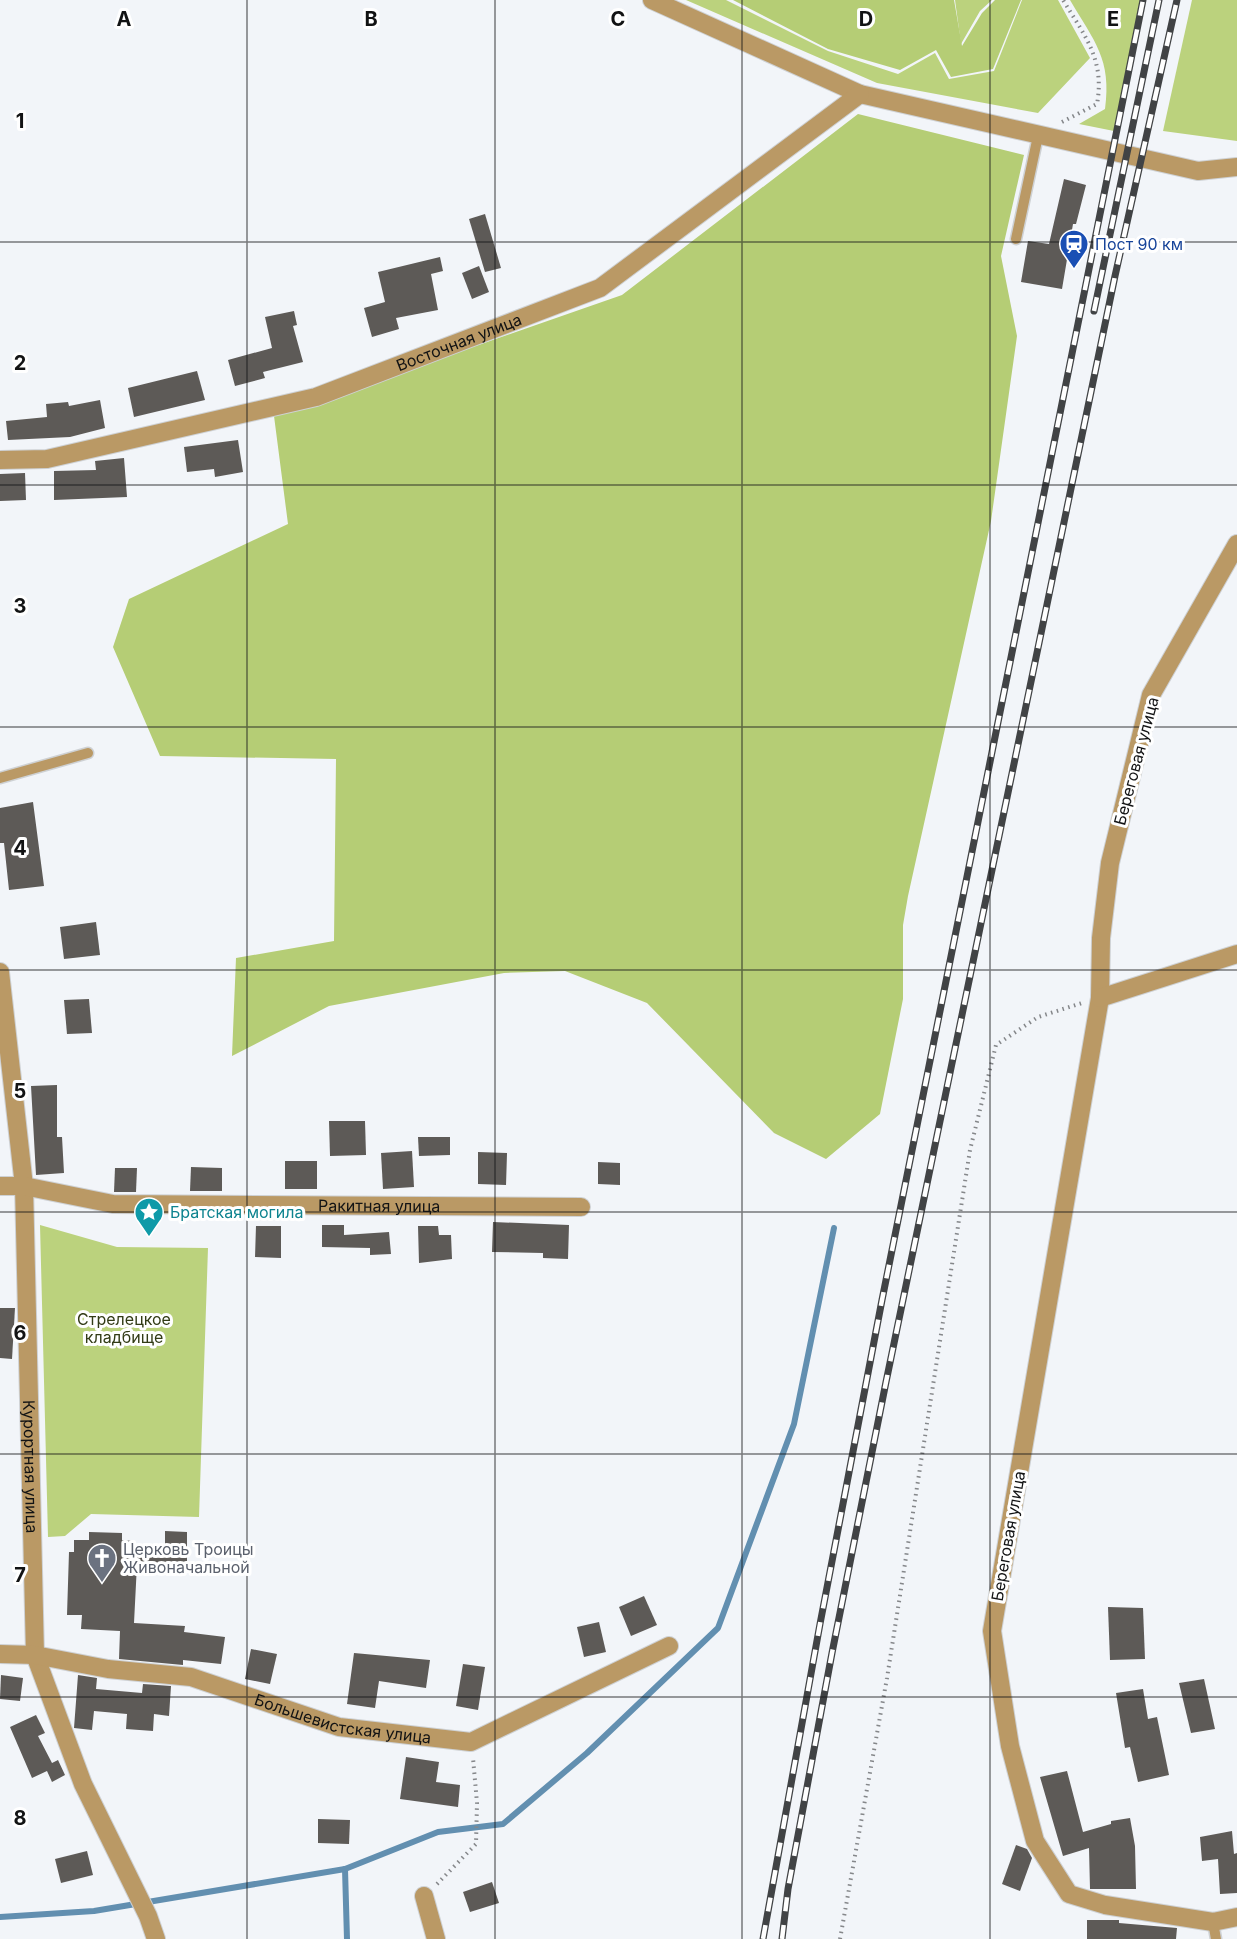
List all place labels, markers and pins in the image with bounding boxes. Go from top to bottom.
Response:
station icon: Пост 90 км [1058,228,1090,270]
place label: Пост 90 км [1095,234,1183,254]
place icon: Братская могила [133,1196,165,1238]
place label: Братская могила [170,1202,303,1222]
place label: Церковь Троицы Живоначальной [123,1539,254,1577]
church icon: Церковь Троицы Живоначальной [86,1542,118,1584]

